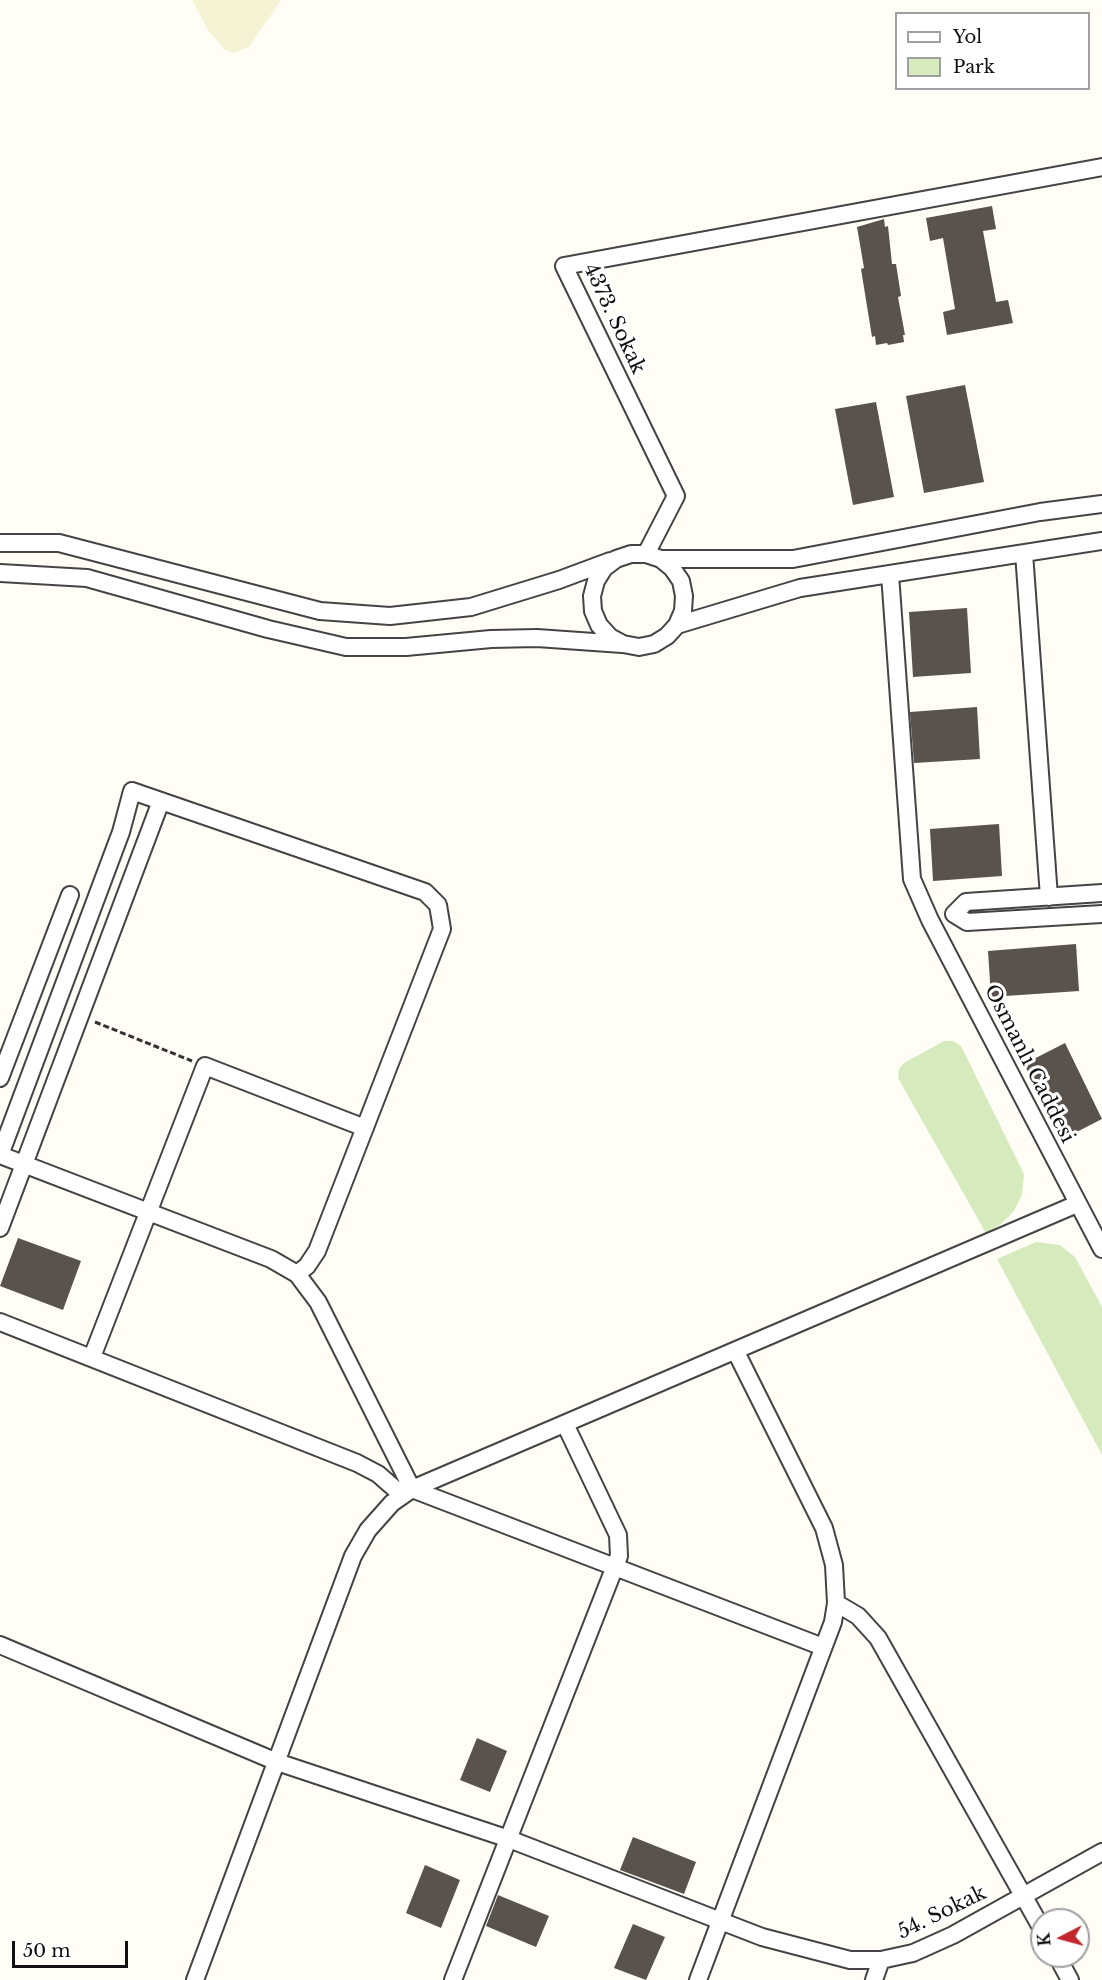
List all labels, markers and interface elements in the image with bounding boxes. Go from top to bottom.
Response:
legend [895,12,1090,90]
text: Yol [953,26,982,48]
text: Park [953,56,995,78]
street label: 4373. Sokak [578,260,650,378]
street label: Osmanlı Caddesi [979,981,1079,1147]
street label: 54. Sokak [894,1881,990,1945]
north arrow [1030,1908,1090,1968]
scale bar [15,1929,130,1967]
text: K [1033,1932,1055,1947]
text: 50 m [23,1940,71,1962]

